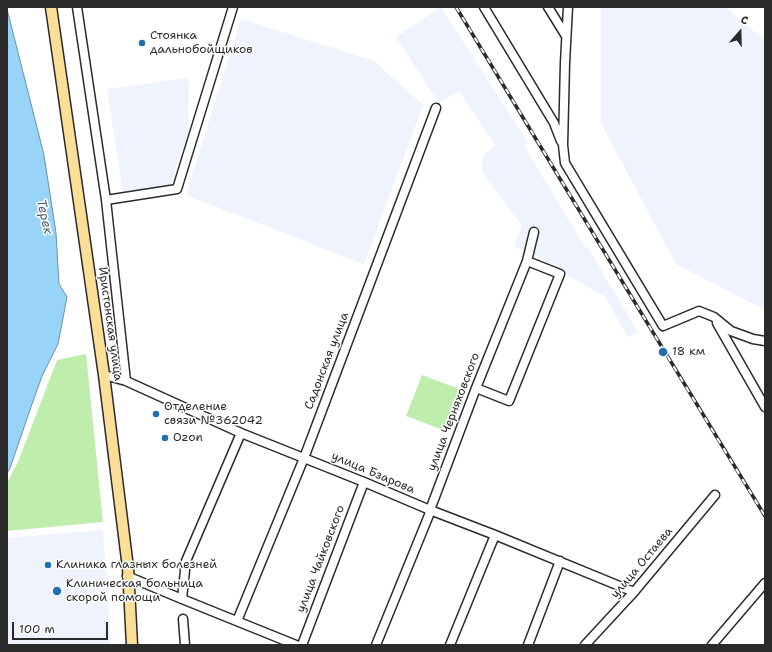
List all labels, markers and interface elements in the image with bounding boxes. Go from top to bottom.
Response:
north arrow [720,12,760,52]
text: С [739,12,750,28]
place label: Стоянка дальнобойщиков [150,29,253,57]
marker: Стоянка дальнобойщиков [137,38,147,48]
water label: Терек [32,198,56,236]
street label: Иристонская улица [95,266,125,382]
street label: Садонская улица [302,310,352,412]
place label: 18 км [672,345,705,359]
marker: 18 км [657,346,669,358]
street label: улица Черняховского [425,351,483,473]
place label: Отделение связи №362042 [164,400,263,428]
marker: Отделение связи №362042 [151,409,161,419]
place label: Ozon [173,431,203,445]
marker: Ozon [160,433,170,443]
street label: улица Бзарова [329,449,417,497]
street label: улица Чайковского [294,503,348,615]
street label: улица Остаева [608,525,676,601]
place label: Клиника глазных болезней [56,558,217,572]
marker: Клиника глазных болезней [43,560,53,570]
place label: Клиническая больница скорой помощи [66,577,203,605]
marker: Клиническая больница скорой помощи [51,585,63,597]
scale bar [14,614,110,640]
text: 100 m [19,621,55,637]

